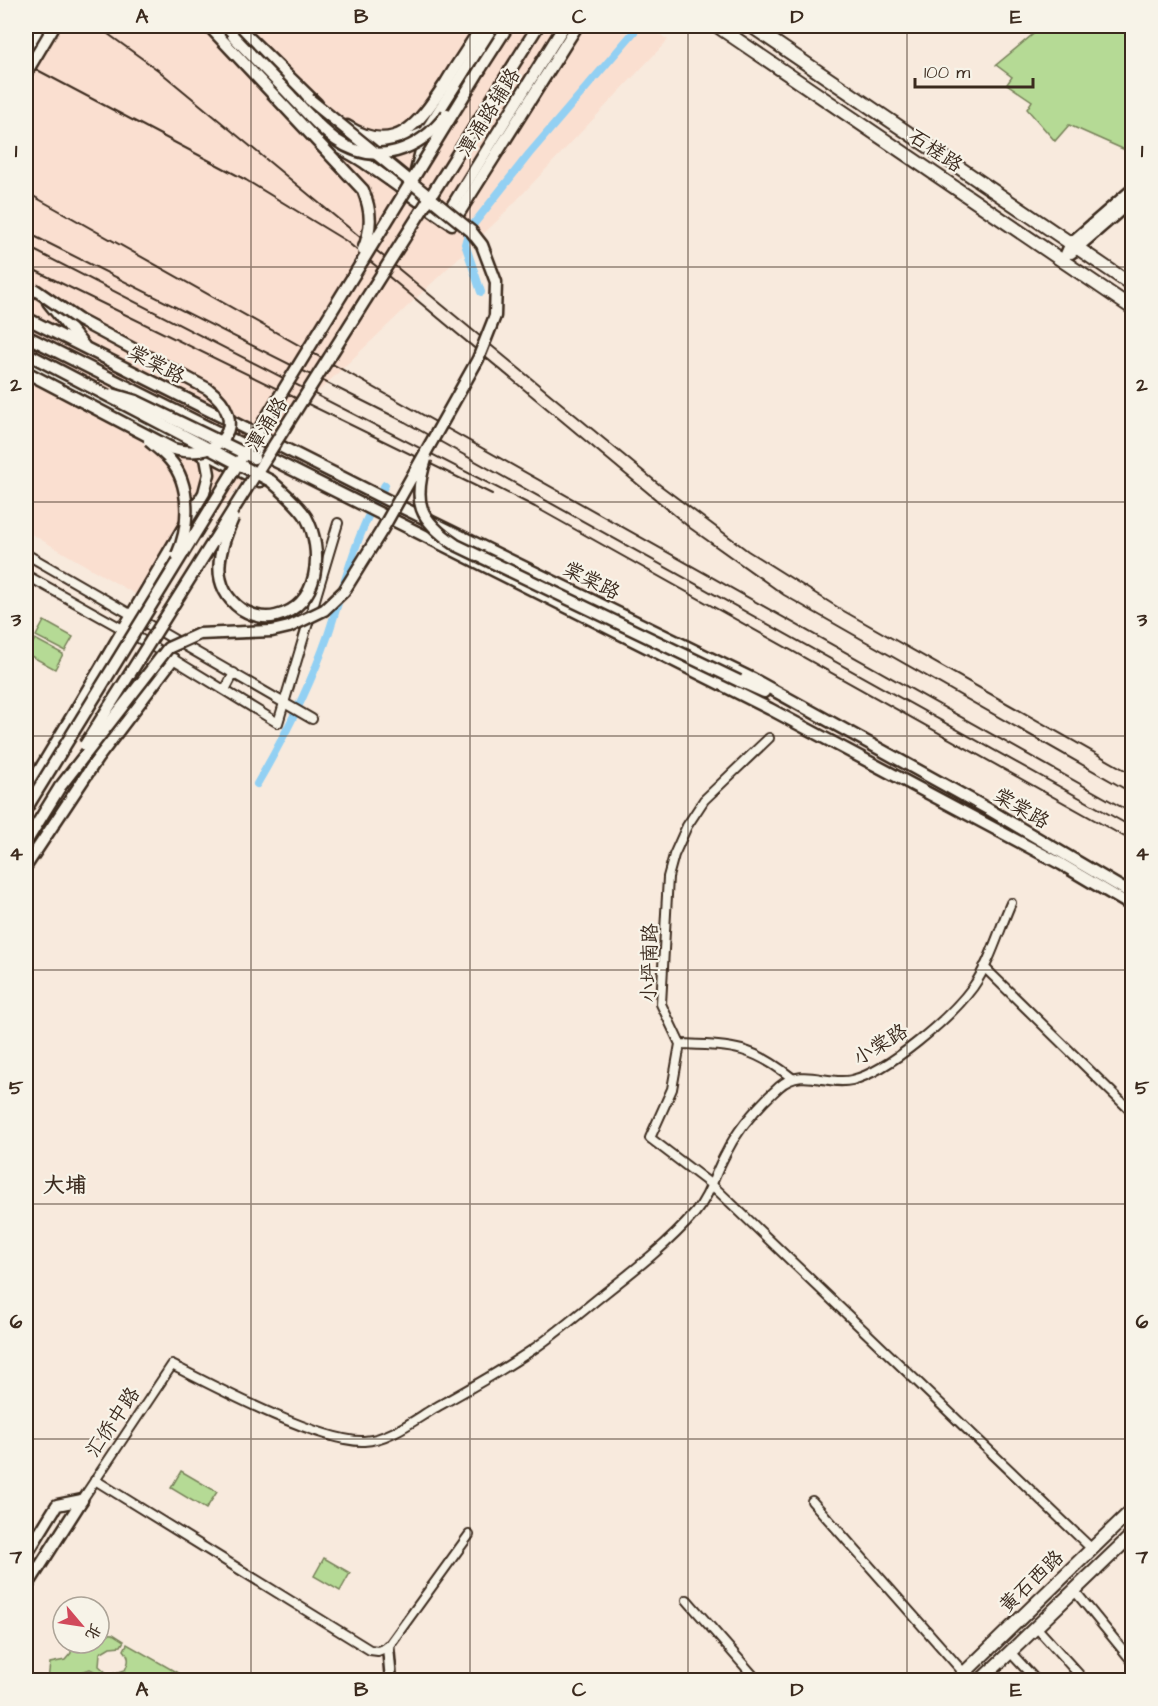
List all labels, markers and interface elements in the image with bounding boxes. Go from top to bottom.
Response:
text: A [136,3,149,31]
text: B [354,3,369,31]
text: C [572,3,587,31]
text: D [791,3,804,31]
text: E [1010,3,1022,31]
scale bar [915,51,1034,89]
text: 100 m [924,60,970,85]
street label: 潭涌路辅路 [450,62,528,162]
street label: 石槎路 [903,122,969,180]
text: 1 [15,137,18,165]
text: 1 [1141,137,1144,165]
street label: 棠棠路 [123,339,191,391]
text: 2 [9,371,22,399]
text: 2 [1135,371,1148,399]
street label: 潭涌路 [239,391,295,457]
street label: 棠棠路 [558,555,626,607]
text: 3 [10,606,22,634]
text: 3 [1136,606,1148,634]
street label: 棠棠路 [989,782,1055,836]
text: 4 [9,840,23,868]
text: 4 [1135,840,1149,868]
street label: 小坪南路 [635,922,665,1003]
street label: 小棠路 [848,1017,914,1073]
text: 5 [9,1074,24,1102]
text: 5 [1135,1074,1150,1102]
district label: 大埔 [43,1170,87,1201]
text: 6 [10,1308,23,1336]
text: 6 [1136,1308,1149,1336]
street label: 汇侨中路 [79,1381,147,1464]
text: 7 [9,1543,23,1571]
street label: 黄石西路 [993,1543,1071,1620]
text: 7 [1135,1543,1149,1571]
north arrow [51,1595,111,1655]
text: 北 [80,1619,107,1644]
text: A [136,1676,149,1704]
text: B [354,1676,369,1704]
text: C [572,1676,587,1704]
text: D [791,1676,804,1704]
text: E [1010,1676,1022,1704]

